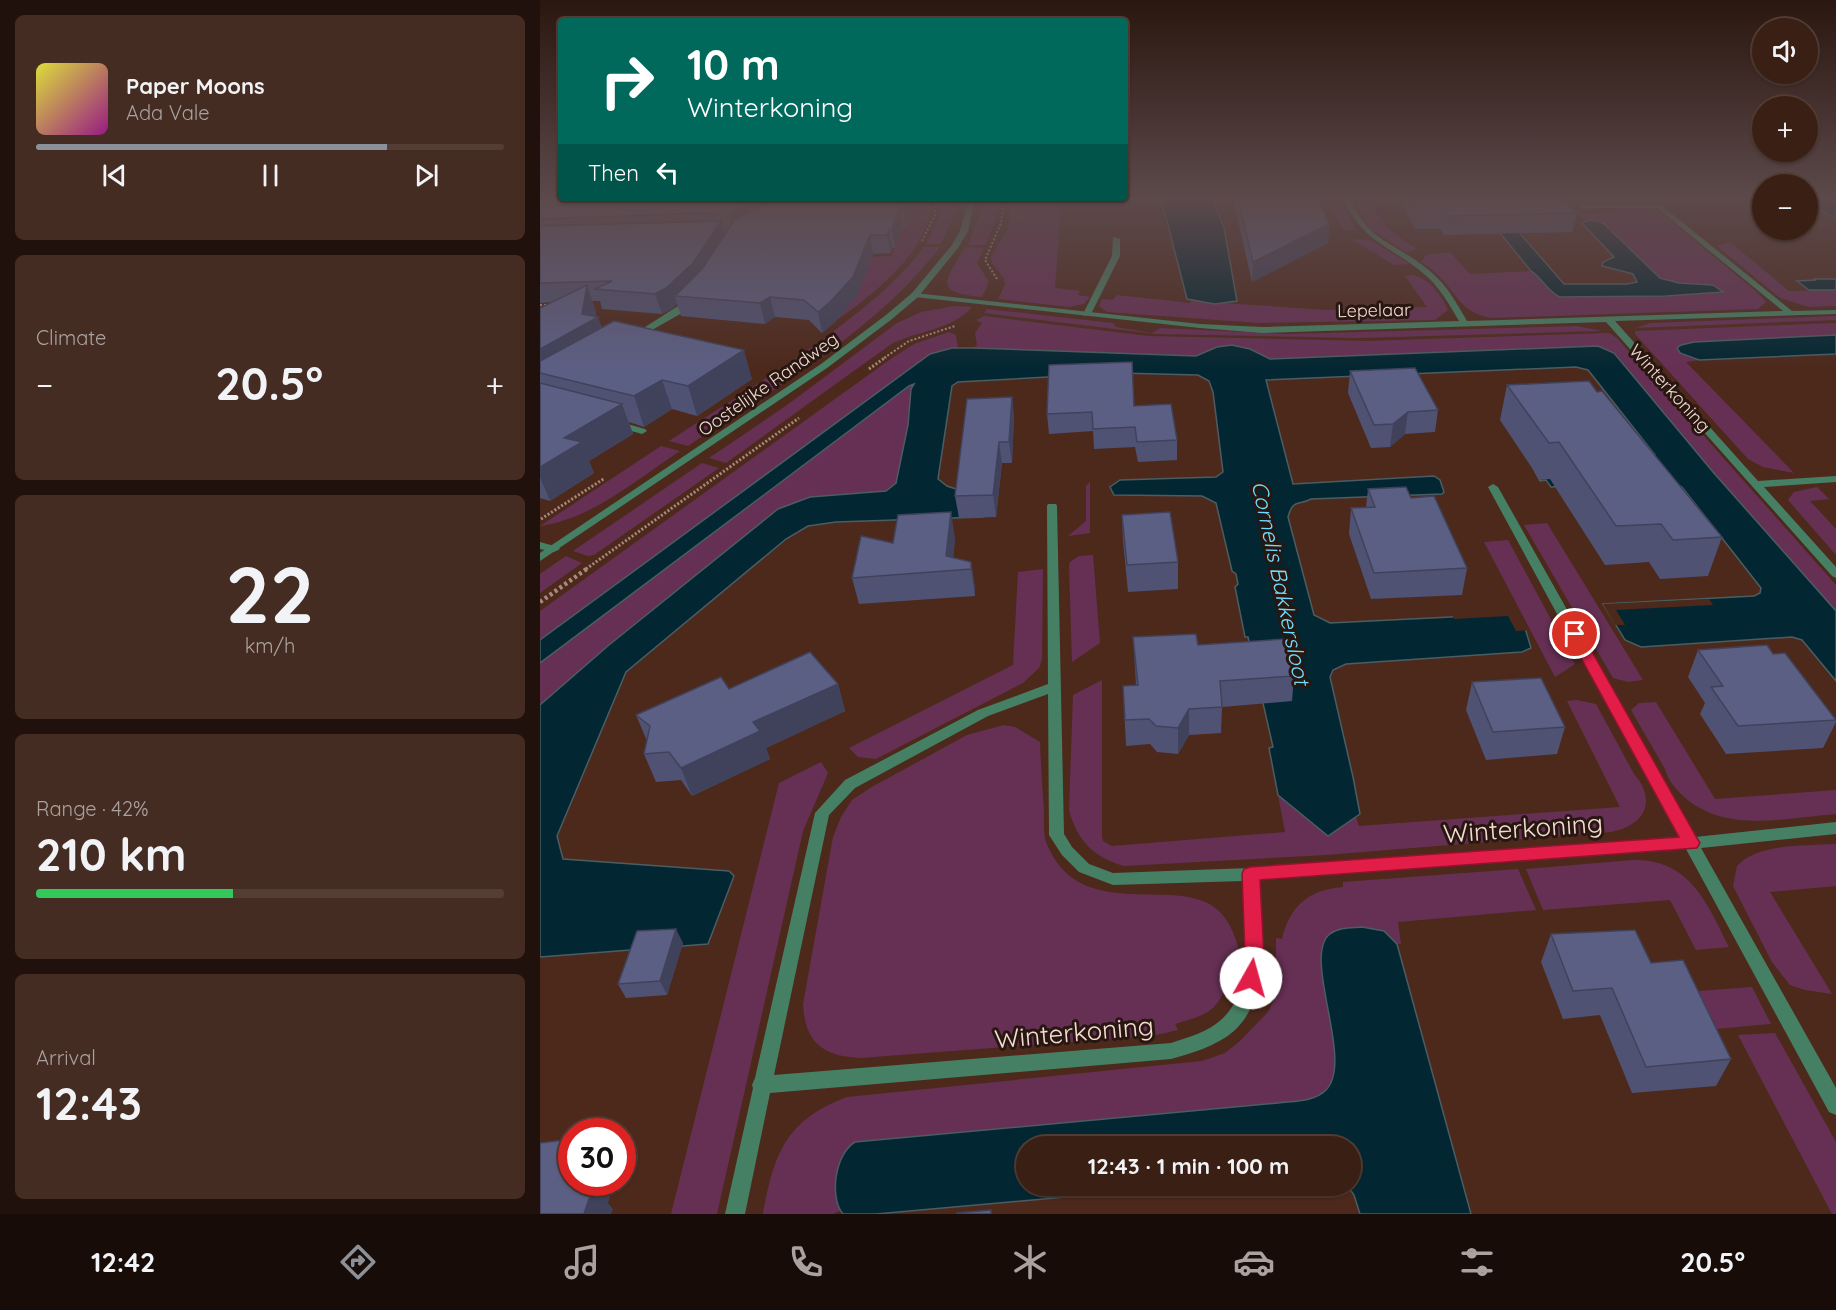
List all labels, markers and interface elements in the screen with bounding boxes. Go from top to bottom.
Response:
map controls [1752,18,1818,240]
button: sound [1752,18,1818,84]
text: 10 m [687,38,780,91]
icon: right [588,42,666,120]
text: Paper Moons [126,72,265,100]
text: Winterkoning [687,90,853,124]
button: + [1752,96,1818,162]
text: Ada Vale [126,100,210,125]
icon: left [651,156,684,189]
icon: previous [98,159,131,192]
icon: pause [254,159,287,192]
icon: next [410,159,443,192]
text: Then [588,159,639,187]
button: − [1752,174,1818,240]
street label: Lepelaar [1337,298,1411,322]
text: Climate [36,325,106,350]
street label: Oostelijke Randweg [693,327,843,441]
street label: Winterkoning [1624,339,1716,437]
text: 20.5° [215,355,323,411]
text: − [36,364,53,405]
text: + [485,364,504,405]
water label: Cornelis Bakkersloot [1246,478,1317,690]
text: 22 [226,545,314,643]
pin [1549,608,1600,659]
icon: arrive [1558,617,1591,650]
text: km/h [245,633,295,658]
text: Range · 42% [36,796,149,821]
street label: Winterkoning [1442,806,1604,850]
text: 210 km [36,826,186,882]
position arrow [1219,946,1283,1010]
street label: Winterkoning [993,1009,1155,1055]
text: Arrival [36,1045,96,1070]
text: 12:43 [36,1075,142,1131]
speed limit sign: 30 [558,1118,636,1196]
text: 12:43 · 1 min · 100 m [1088,1152,1289,1180]
icon: directions [337,1241,379,1283]
icon: music [561,1241,603,1283]
icon: phone [785,1241,827,1283]
icon: climate [1009,1241,1051,1283]
icon: car [1233,1241,1275,1283]
icon: filters [1456,1241,1498,1283]
text: 12:42 [91,1245,155,1279]
text: 20.5° [1680,1245,1745,1279]

